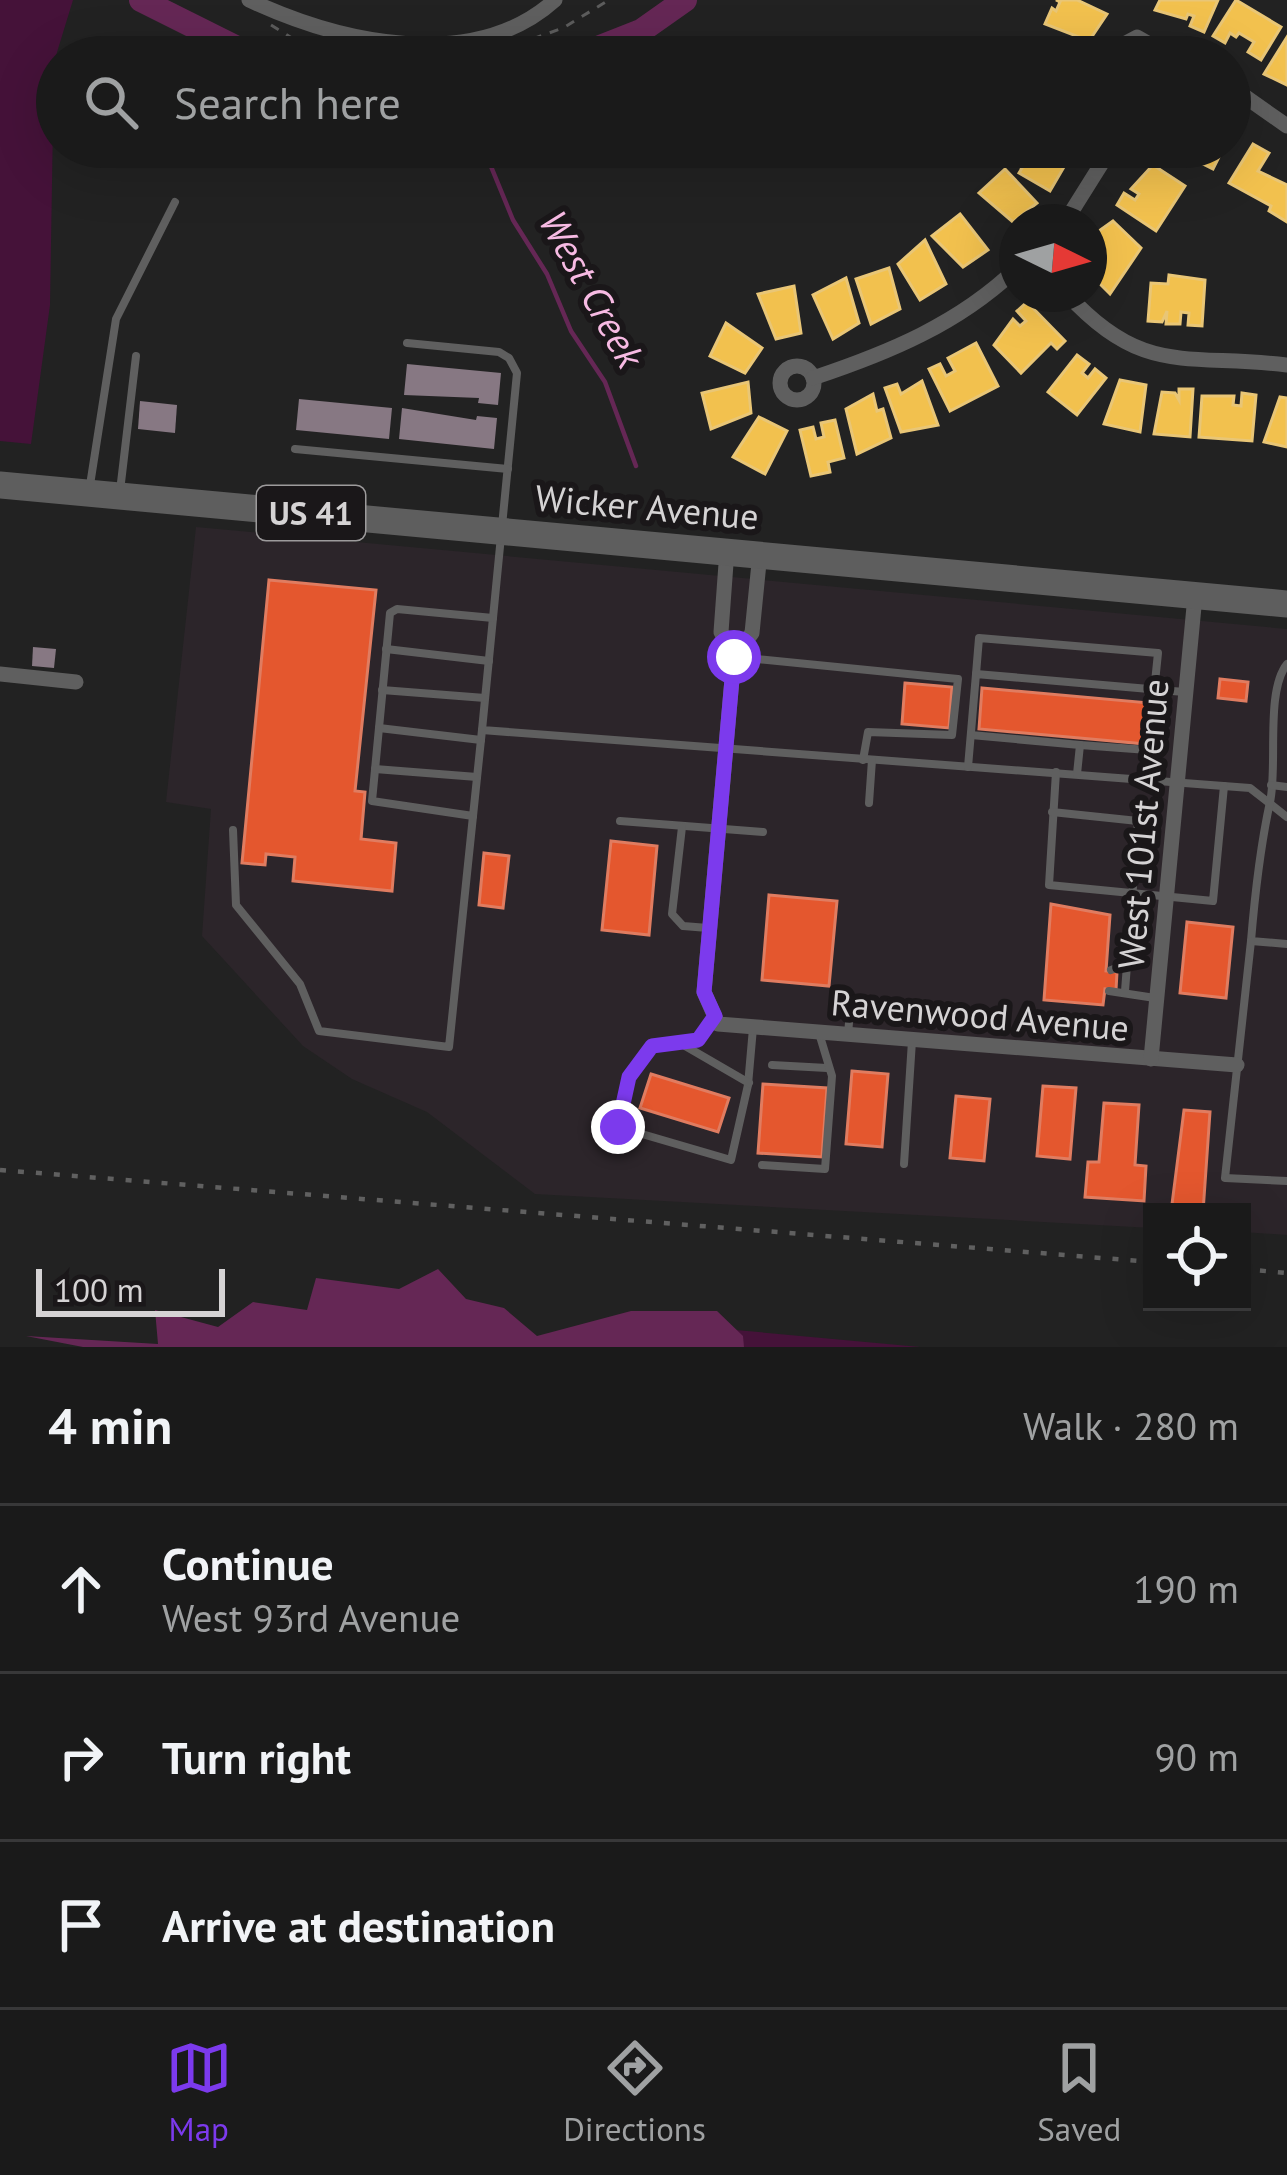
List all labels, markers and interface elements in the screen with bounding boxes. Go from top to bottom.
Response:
search box [36,36,1251,168]
icon: search [78,69,144,135]
text: Search here [174,73,401,131]
water label: West Creek [528,201,657,378]
north arrow [999,204,1107,312]
street label: Wicker Avenue [533,473,761,540]
road number: US 41 [257,486,365,540]
route start [707,630,761,684]
street label: West 101st Avenue [1106,677,1179,971]
street label: Ravenwood Avenue [829,978,1131,1051]
route end [591,1100,645,1154]
map controls [1143,1203,1251,1311]
button: locate [1143,1203,1251,1311]
scale bar [36,1263,225,1316]
text: 100 m [54,1268,144,1311]
text: 4 min [48,1392,172,1458]
text: Walk · 280 m [1023,1400,1239,1451]
text: Continue [162,1534,334,1592]
icon: ahead [48,1556,114,1622]
text: 190 m [1133,1563,1239,1614]
text: West 93rd Avenue [162,1592,460,1643]
icon: right [48,1724,114,1790]
text: Turn right [162,1728,351,1786]
text: 90 m [1154,1731,1239,1782]
icon: arrive [48,1892,114,1958]
text: Arrive at destination [162,1896,555,1954]
tab: Map [166,2035,232,2150]
tab: Directions [563,2035,706,2150]
tab: Saved [1037,2035,1121,2150]

